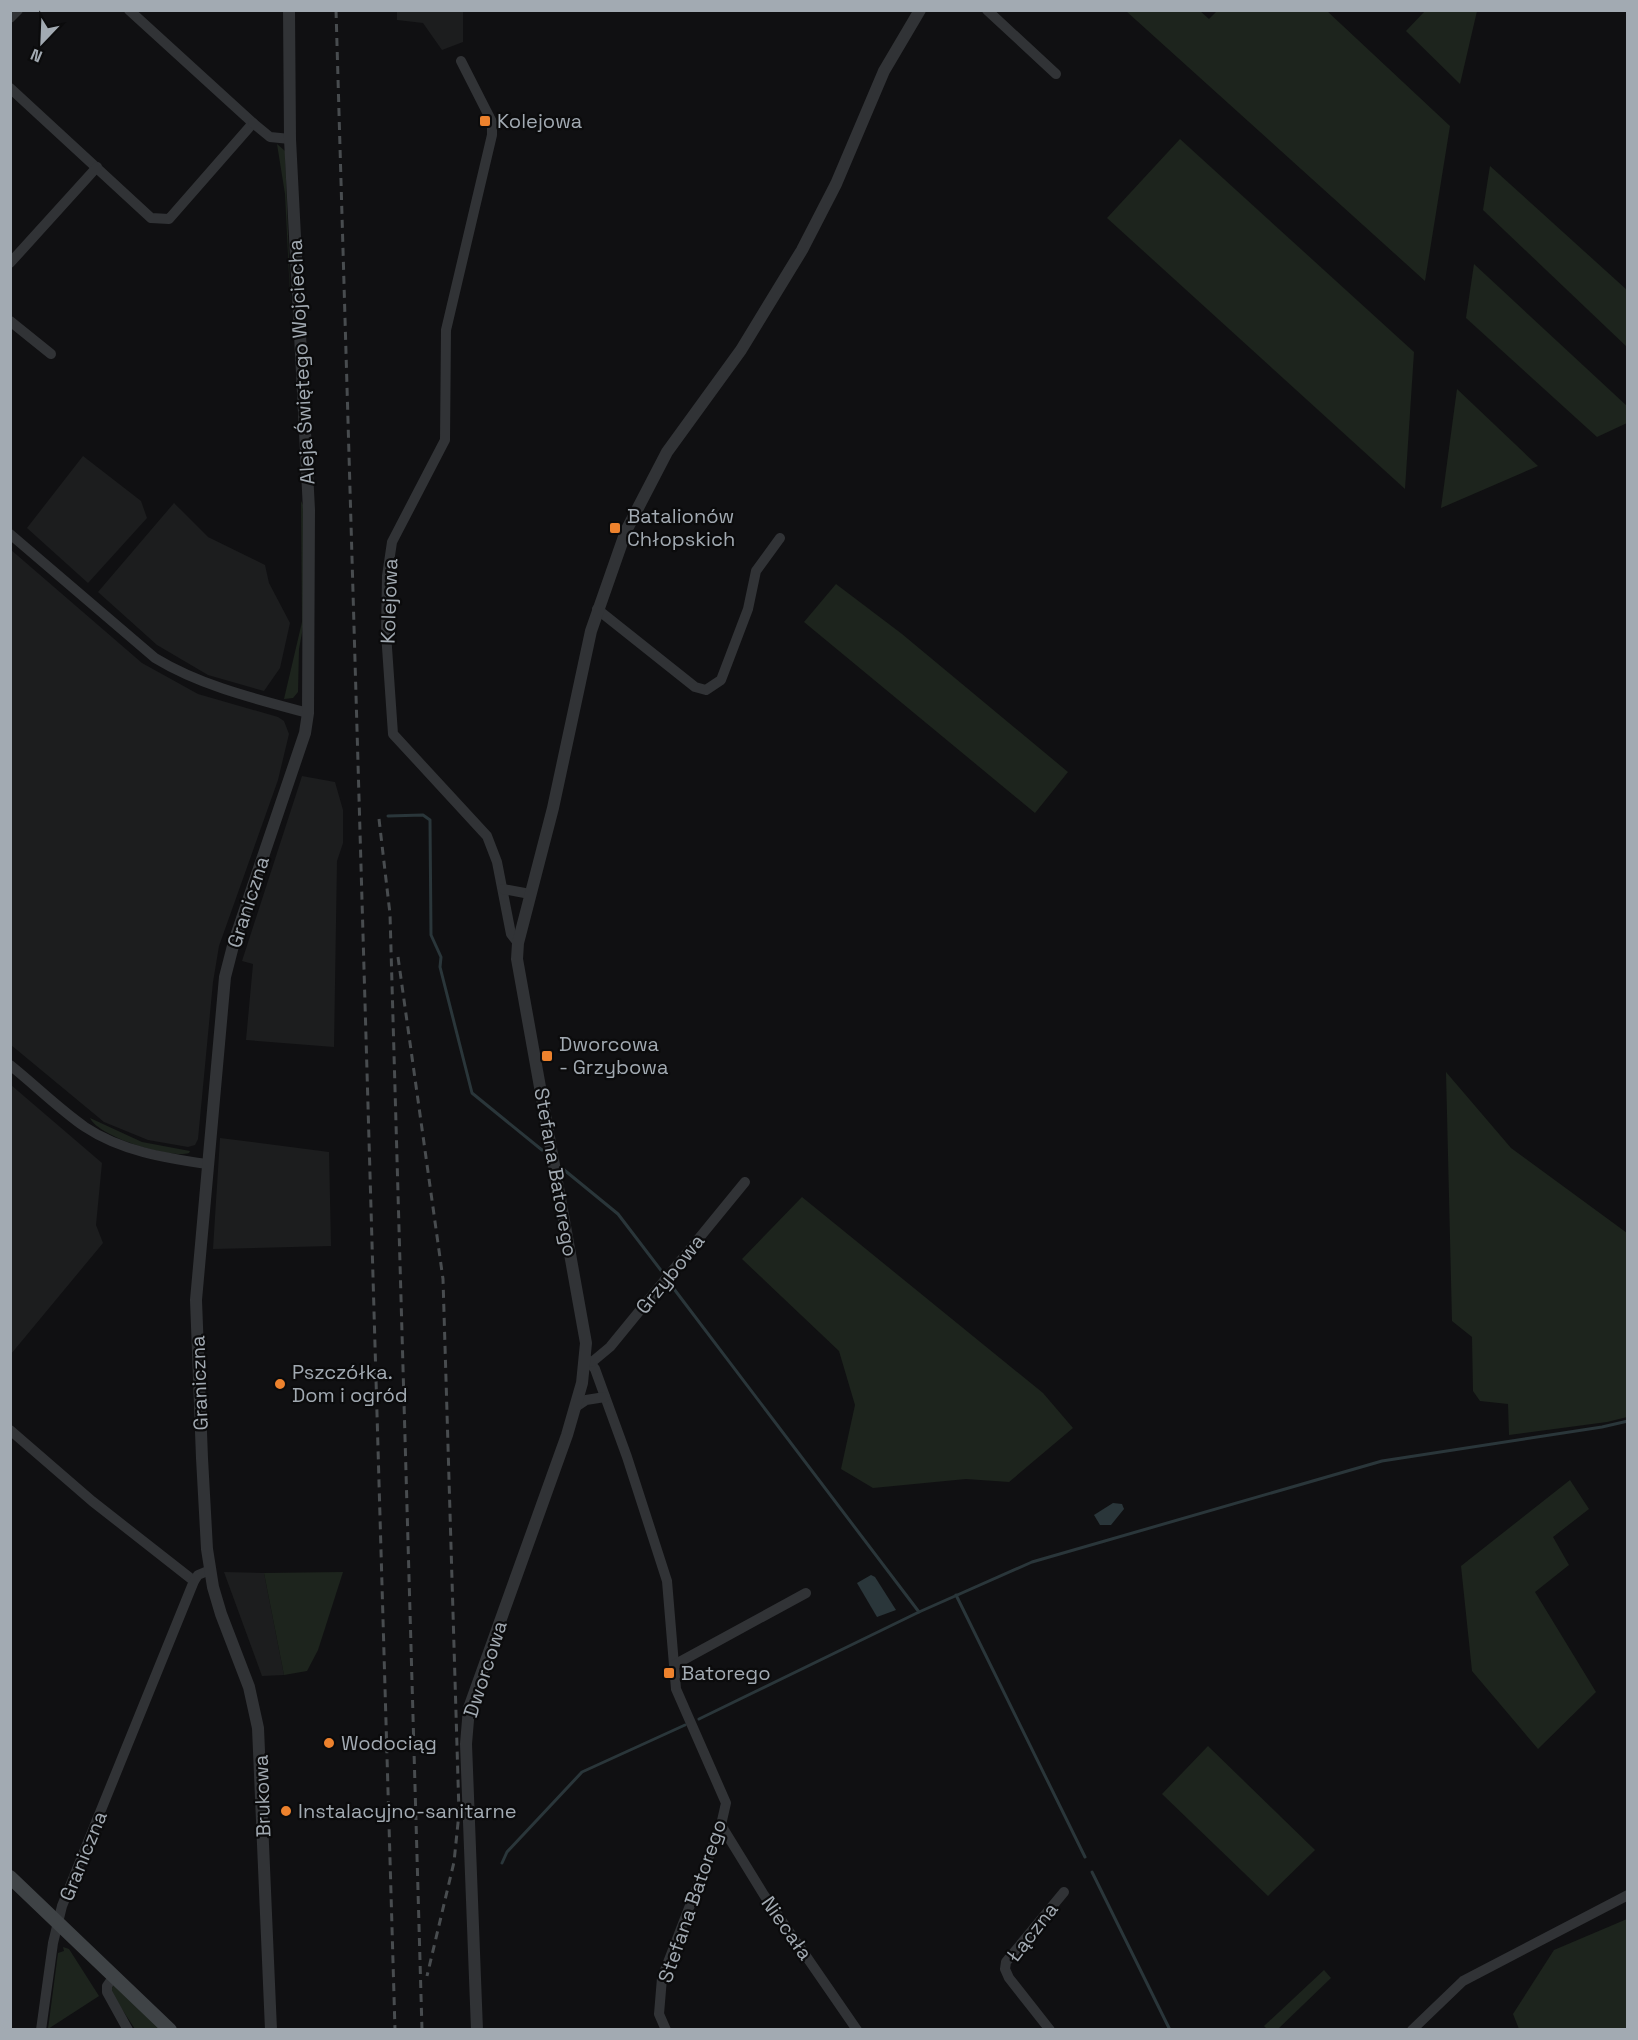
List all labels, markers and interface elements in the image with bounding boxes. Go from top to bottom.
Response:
north arrow [12,12,72,72]
text: N [27,44,45,67]
place label: Kolejowa [497,108,582,134]
marker: Kolejowa [478,114,492,128]
street label: Aleja Świętego Wojciecha [282,239,320,485]
place label: Batalionów Chłopskich [627,503,735,552]
marker: Batalionów Chłopskich [608,521,622,535]
street label: Kolejowa [375,558,403,644]
street label: Graniczna [221,853,275,951]
place label: Dworcowa - Grzybowa [559,1031,668,1080]
marker: Dworcowa - Grzybowa [540,1049,554,1063]
street label: Stefana Batorego [528,1085,584,1259]
street label: Grzybowa [630,1229,710,1319]
street label: Graniczna [184,1335,214,1431]
place label: Pszczółka. Dom i ogród [292,1359,408,1408]
marker: Pszczółka. Dom i ogród [273,1377,287,1391]
street label: Dworcowa [457,1617,513,1721]
place label: Batorego [681,1660,771,1686]
marker: Batorego [662,1666,676,1680]
place label: Wodociąg [341,1730,437,1756]
marker: Wodociąg [322,1736,336,1750]
street label: Brukowa [248,1754,276,1838]
place label: Instalacyjno-sanitarne [298,1798,517,1824]
marker: Instalacyjno-sanitarne [279,1804,293,1818]
street label: Graniczna [53,1807,113,1905]
street label: Stefana Batorego [652,1816,732,1986]
street label: Niecała [756,1891,818,1965]
street label: Łączna [1001,1897,1063,1967]

